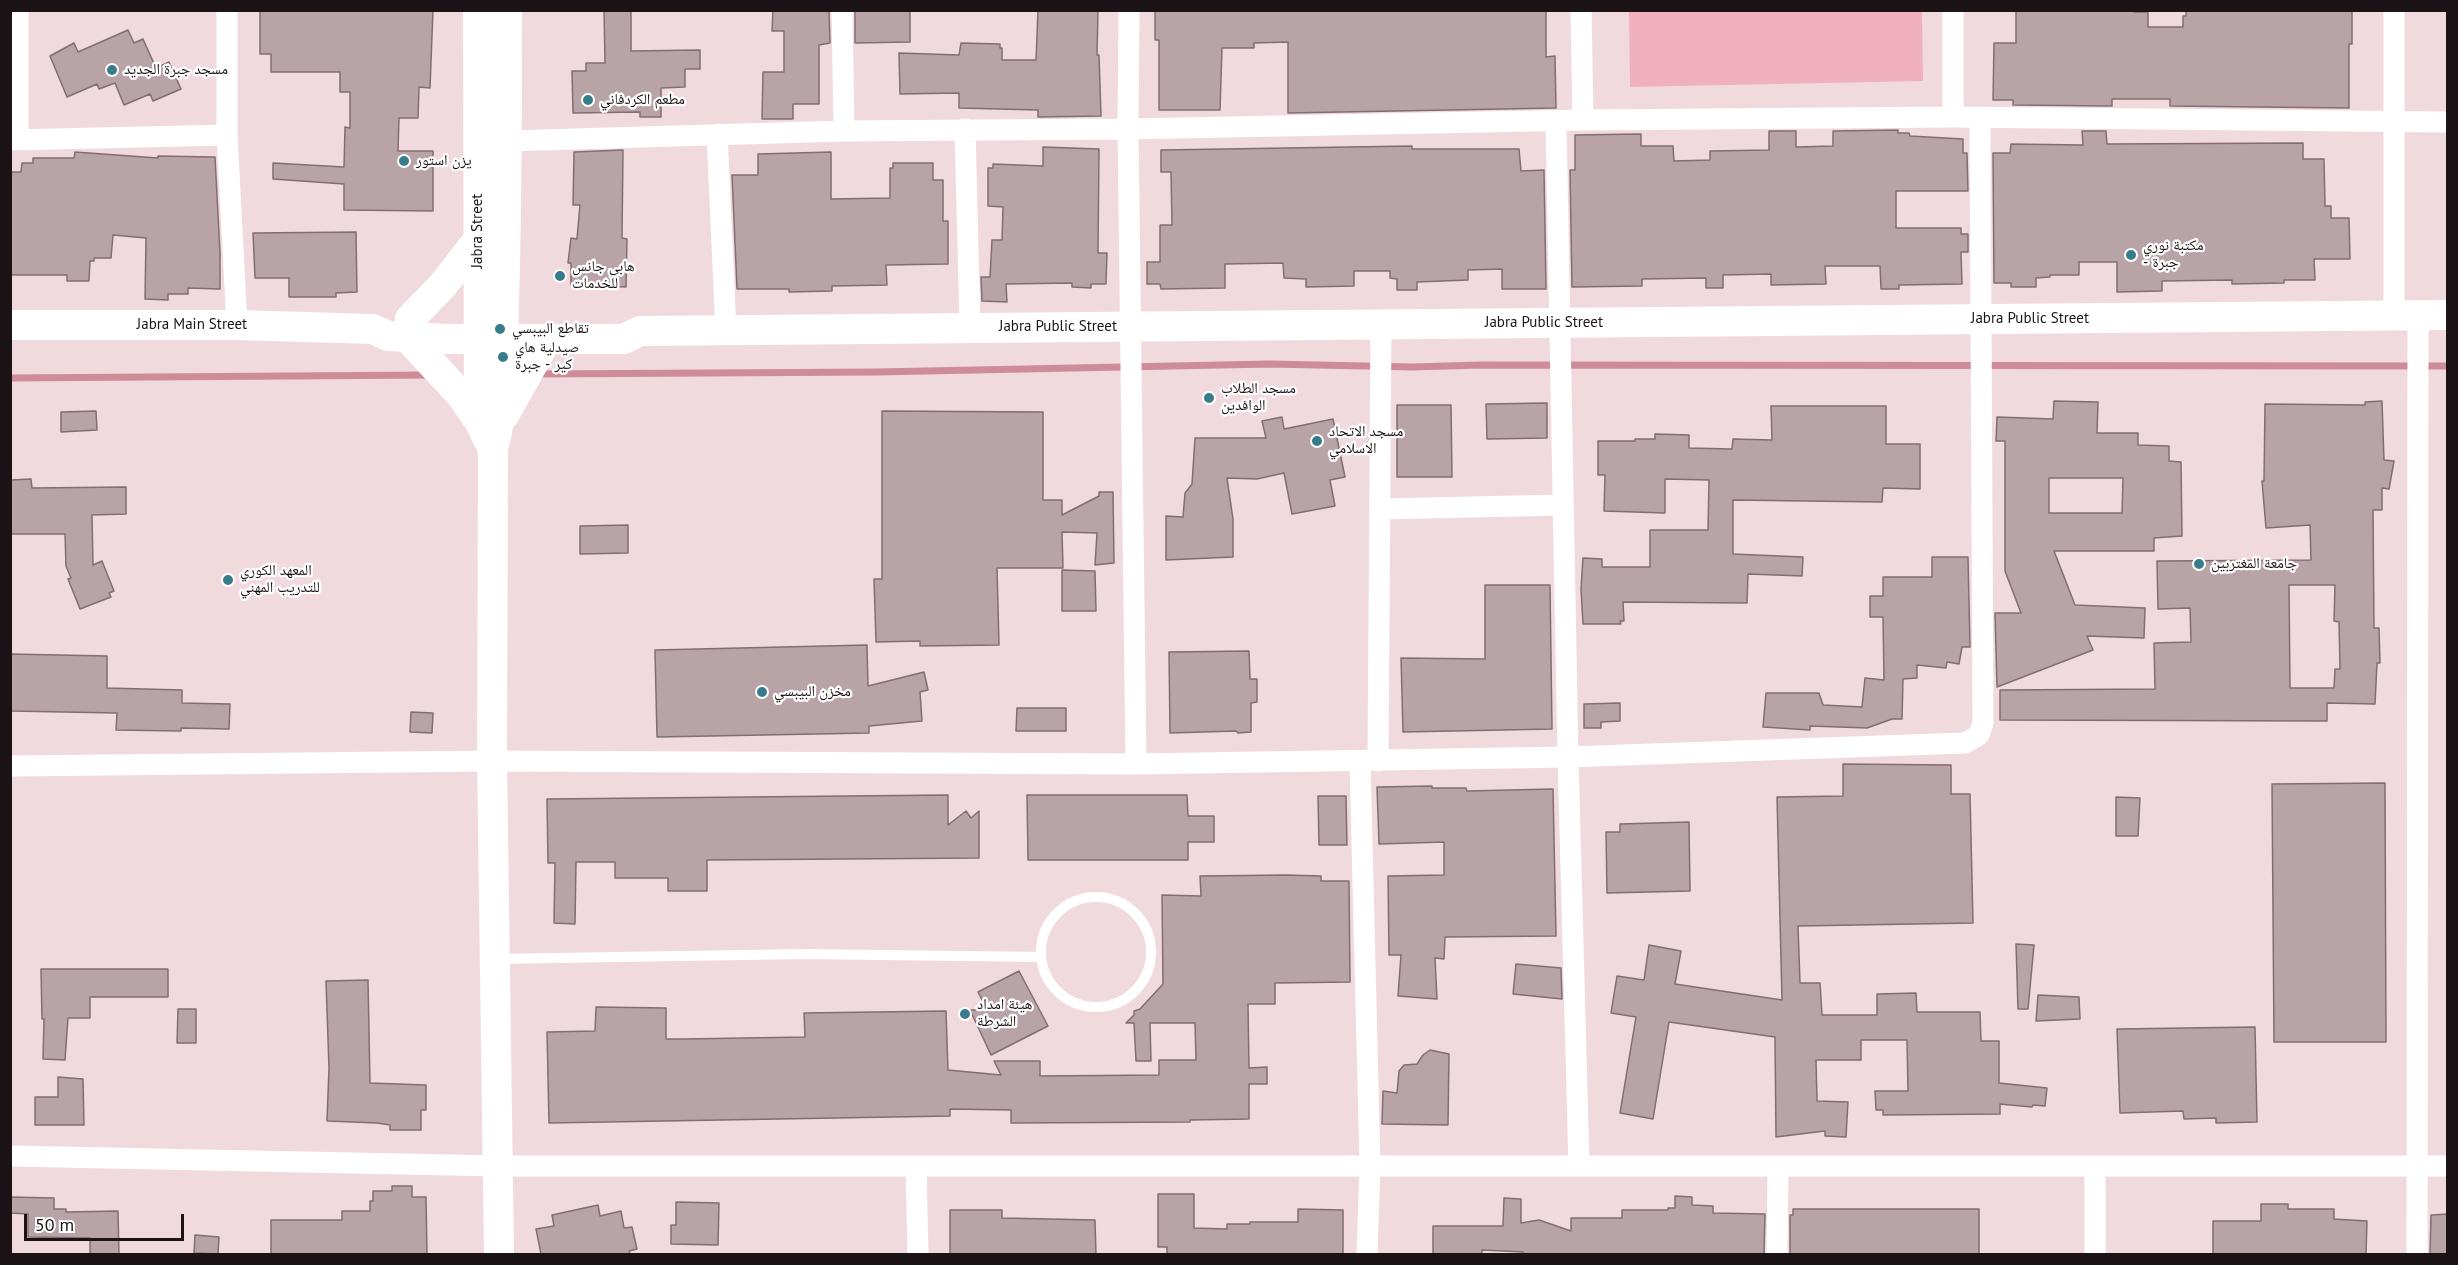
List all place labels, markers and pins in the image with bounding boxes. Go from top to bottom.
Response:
place label: مسجد جبرة الجديد [124,61,228,79]
marker: مسجد جبرة الجديد [105,63,119,77]
place label: مطعم الكردفاني [600,91,685,109]
marker: مطعم الكردفاني [581,93,595,107]
place label: يزن استور [416,152,472,170]
marker: يزن استور [397,154,411,168]
place label: مكتبة نوري - جبرة [2143,237,2203,272]
marker: مكتبة نوري - جبرة [2124,248,2138,262]
place label: هابي جانس للخدمات [572,258,635,293]
marker: هابي جانس للخدمات [553,269,567,283]
place label: تقاطع البيبسي [512,320,589,338]
marker: تقاطع البيبسي [493,322,507,336]
place label: صيدلية هاي كير - جبرة [515,339,579,374]
marker: صيدلية هاي كير - جبرة [496,350,510,364]
place label: مسجد الطلاب الوافدين [1221,380,1296,415]
marker: مسجد الطلاب الوافدين [1202,391,1216,405]
place label: مسجد الاتحاد الاسلامي [1329,423,1403,458]
marker: مسجد الاتحاد الاسلامي [1310,434,1324,448]
place label: جامعة المغتربين [2211,555,2297,573]
marker: جامعة المغتربين [2192,557,2206,571]
place label: المعهد الكوري للتدريب المهني [240,562,320,597]
marker: المعهد الكوري للتدريب المهني [221,573,235,587]
place label: مخزن البيبسي [774,683,851,701]
marker: مخزن البيبسي [755,685,769,699]
place label: هيئة امداد الشرطة [977,996,1032,1031]
marker: هيئة امداد الشرطة [958,1007,972,1021]

